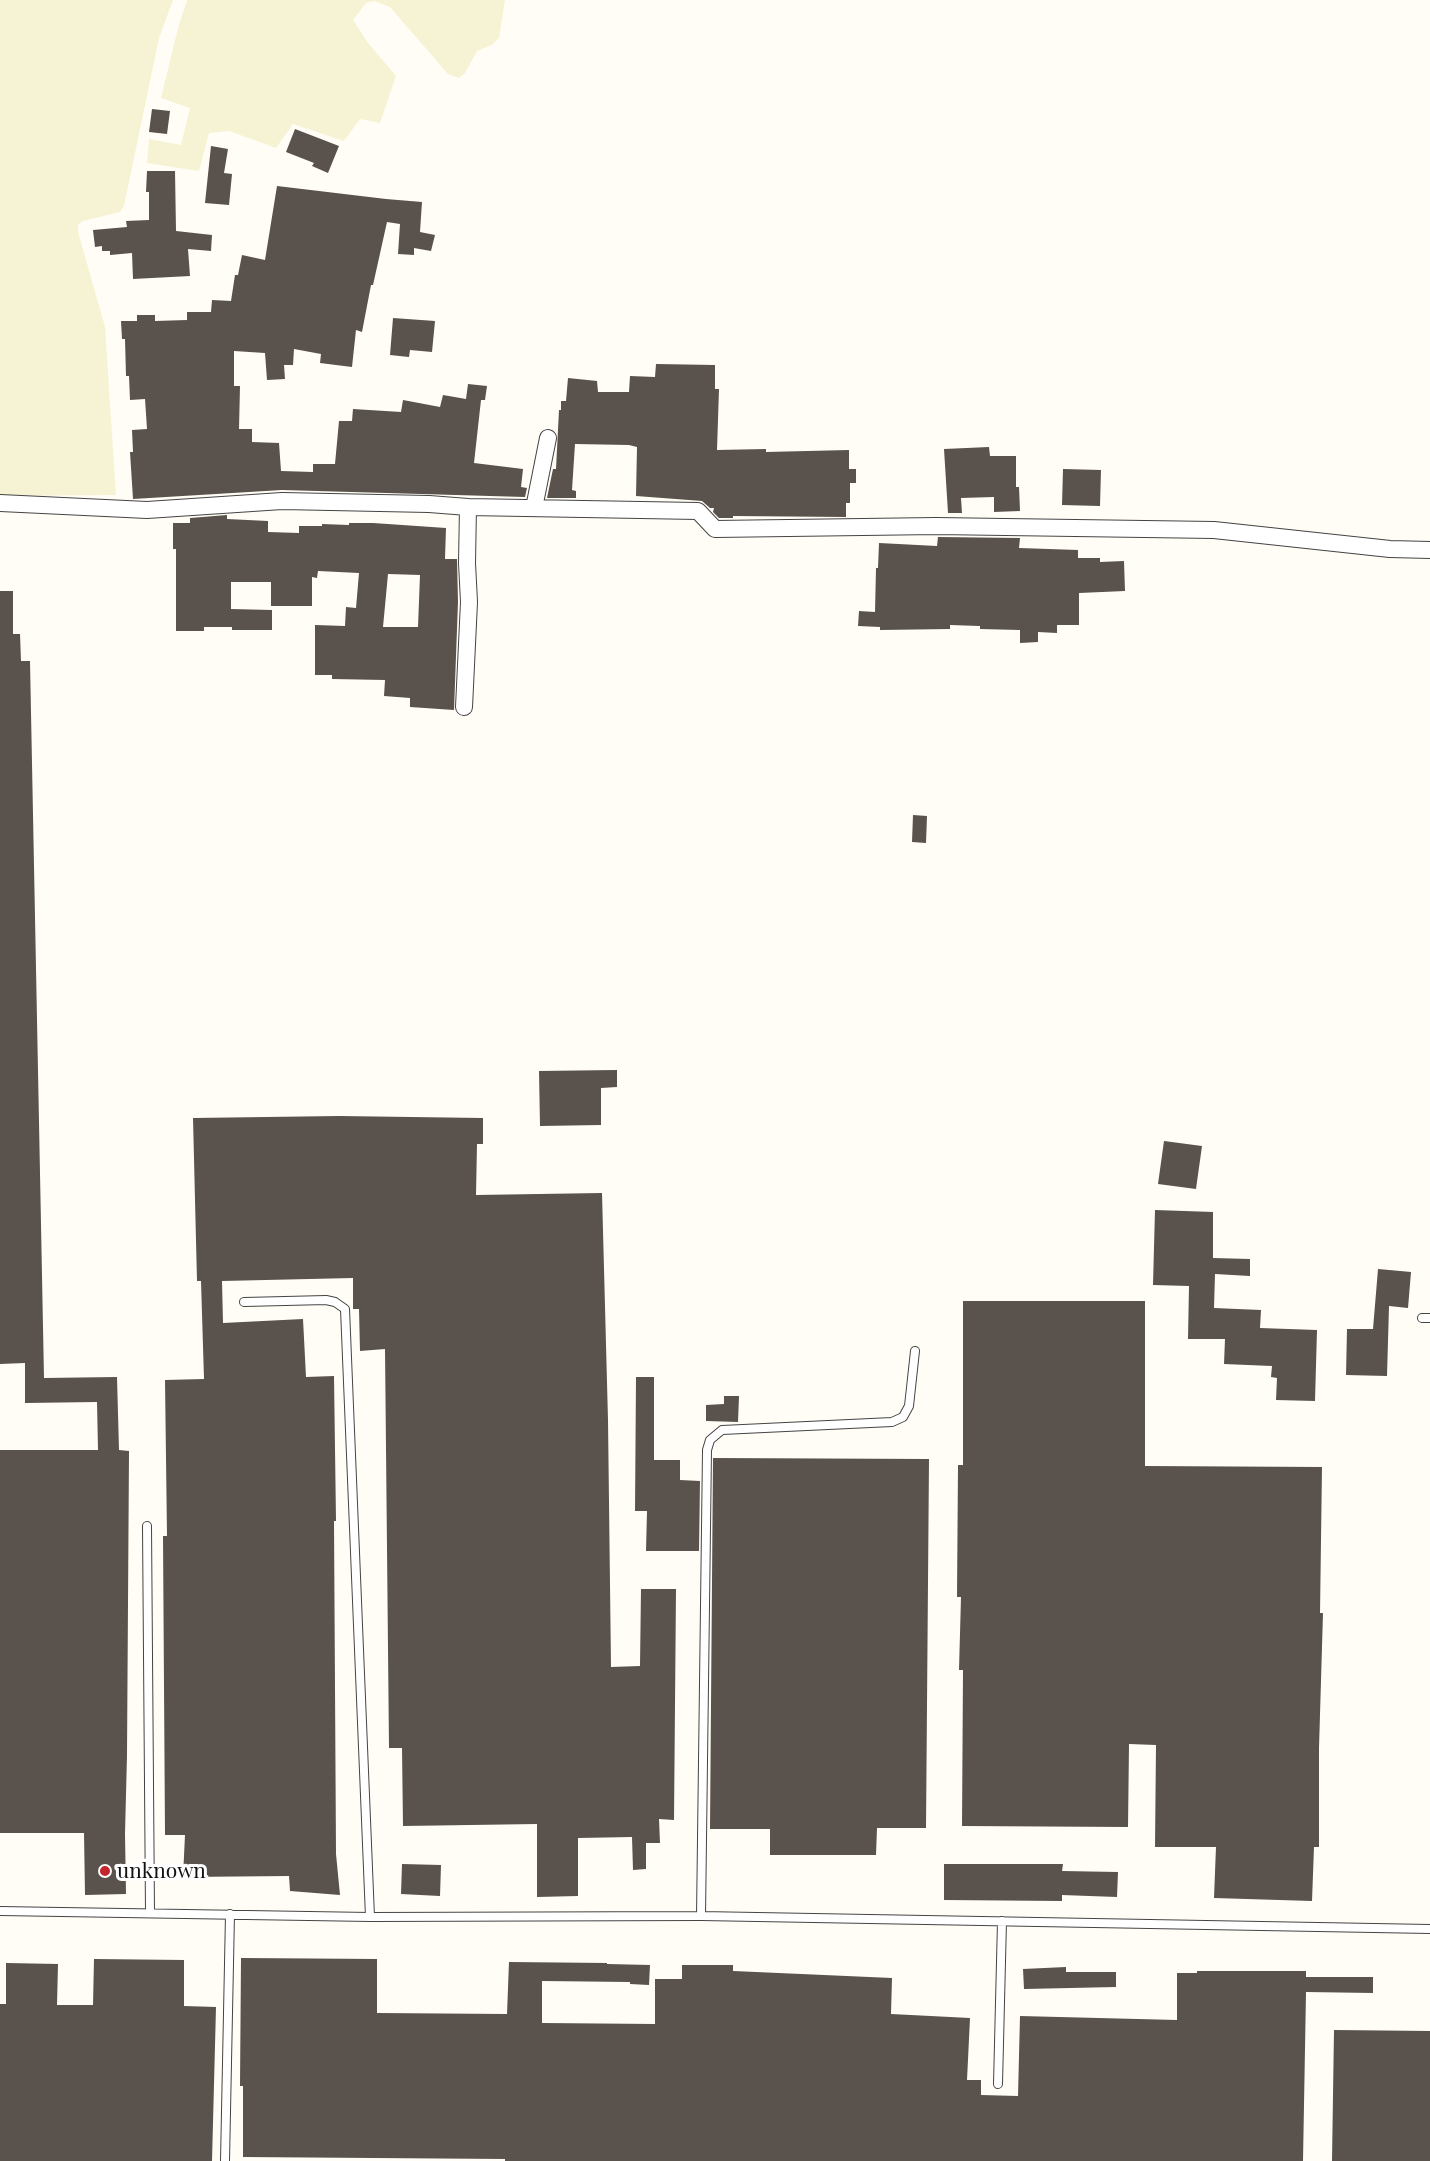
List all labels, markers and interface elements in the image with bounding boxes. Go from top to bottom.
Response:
place label: unknown [117,1858,206,1884]
marker: unknown [98,1864,112,1878]

